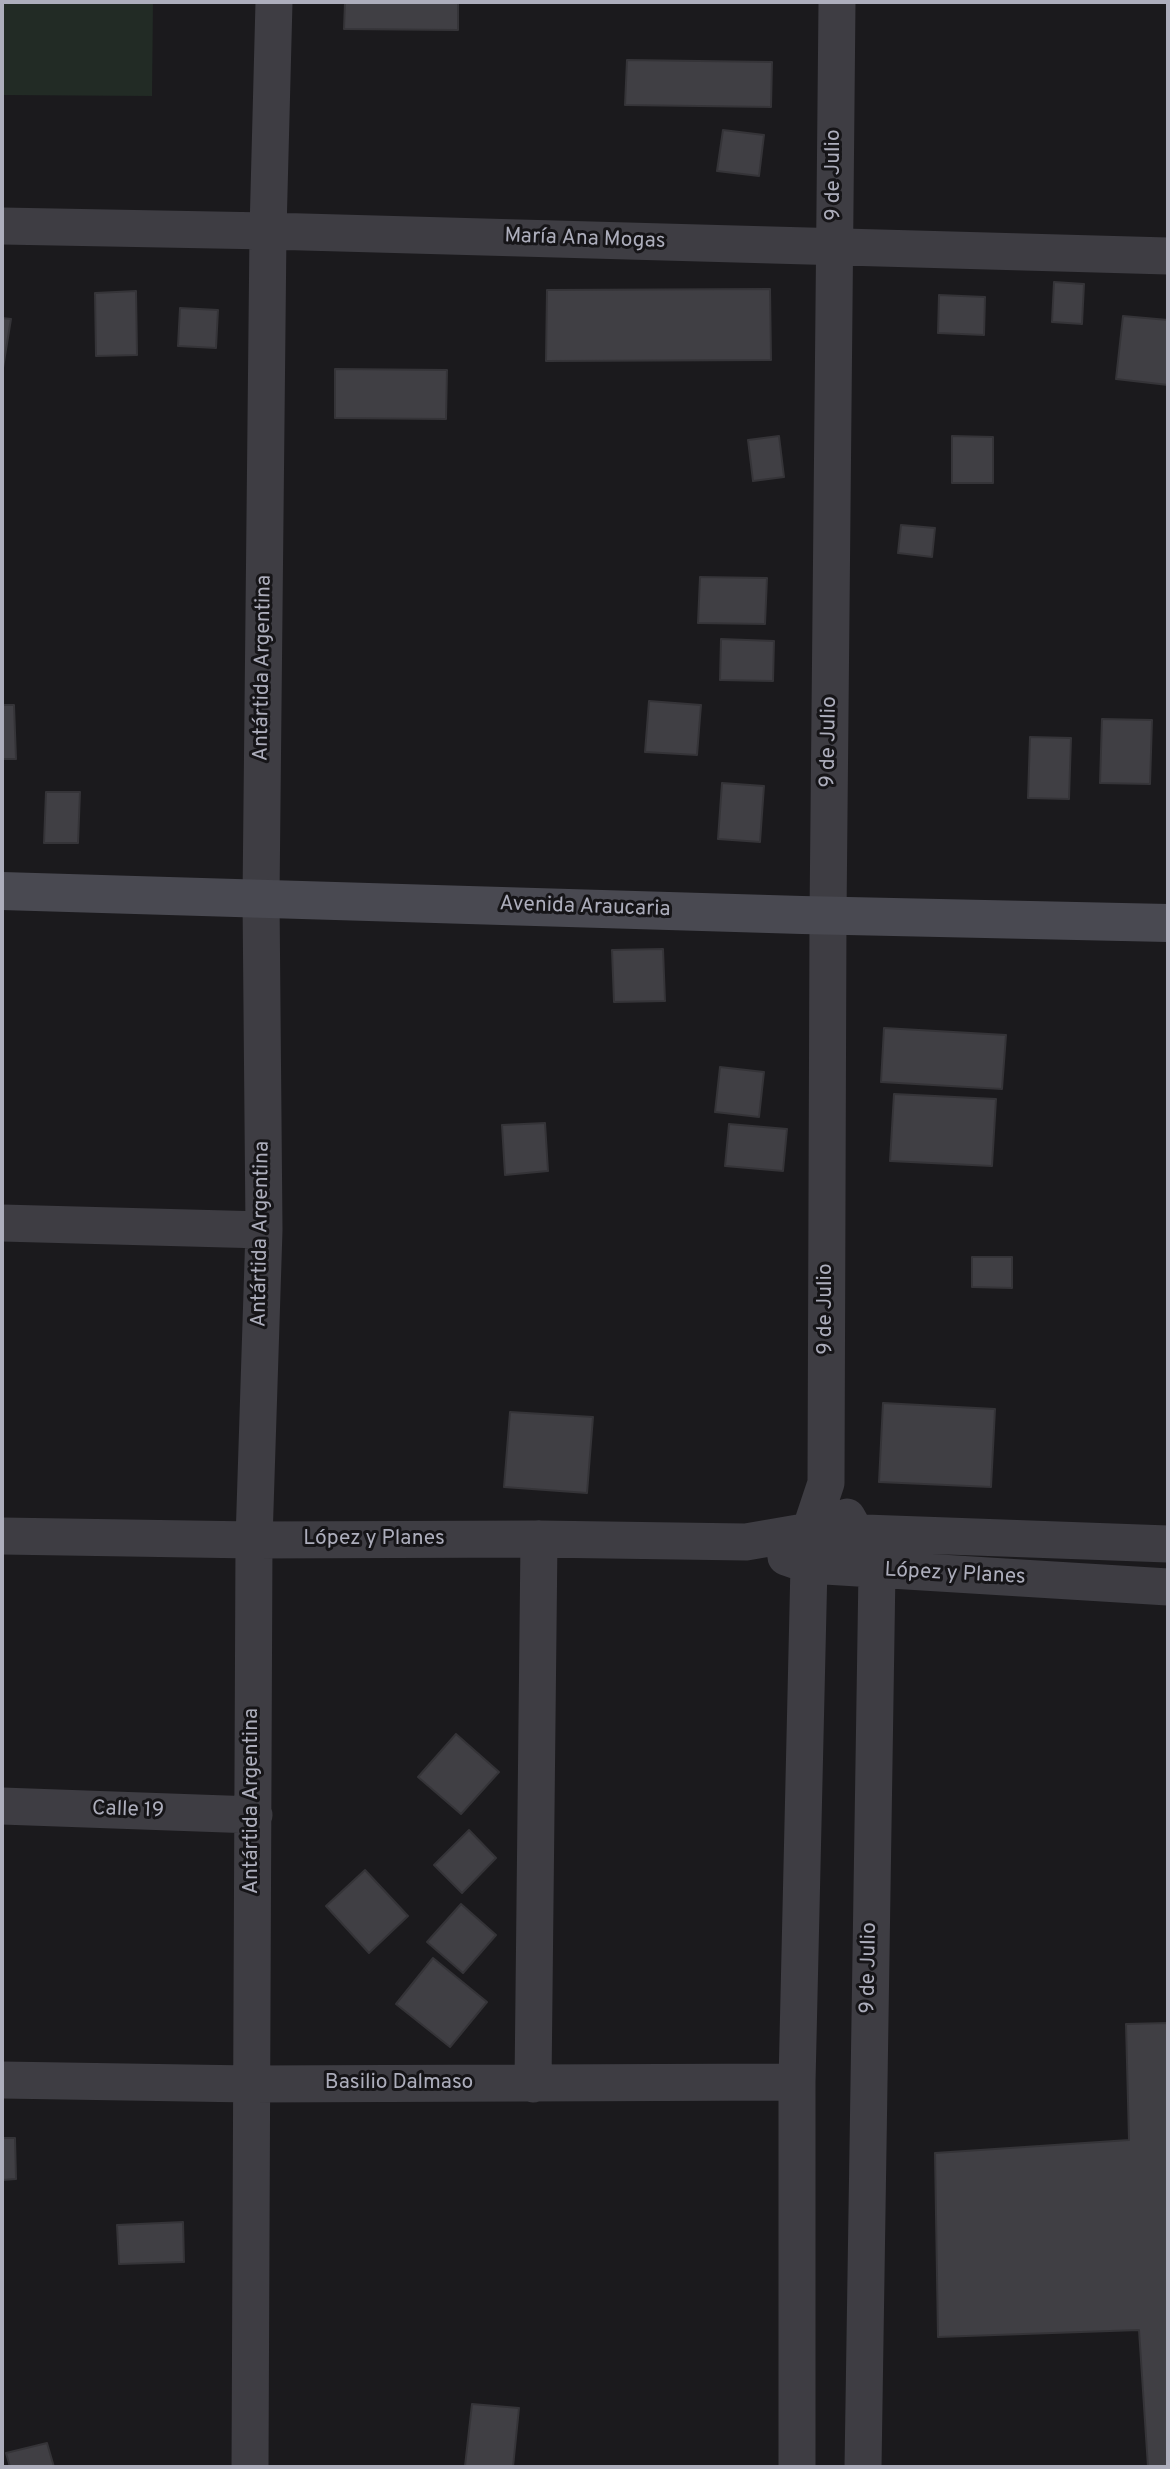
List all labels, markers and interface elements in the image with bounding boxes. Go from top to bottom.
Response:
street label: 9 de Julio [822,129,848,221]
street label: María Ana Mogas [504,225,666,255]
street label: Antártida Argentina [250,575,278,761]
street label: 9 de Julio [817,696,843,788]
street label: Avenida Araucaria [499,892,671,924]
street label: Antártida Argentina [248,1141,276,1327]
street label: 9 de Julio [814,1263,840,1355]
street label: López y Planes [303,1527,445,1553]
street label: López y Planes [884,1559,1026,1591]
street label: Antártida Argentina [240,1708,266,1894]
street label: Calle 19 [91,1797,165,1825]
street label: 9 de Julio [857,1922,883,2014]
street label: Basilio Dalmaso [325,2071,473,2097]

